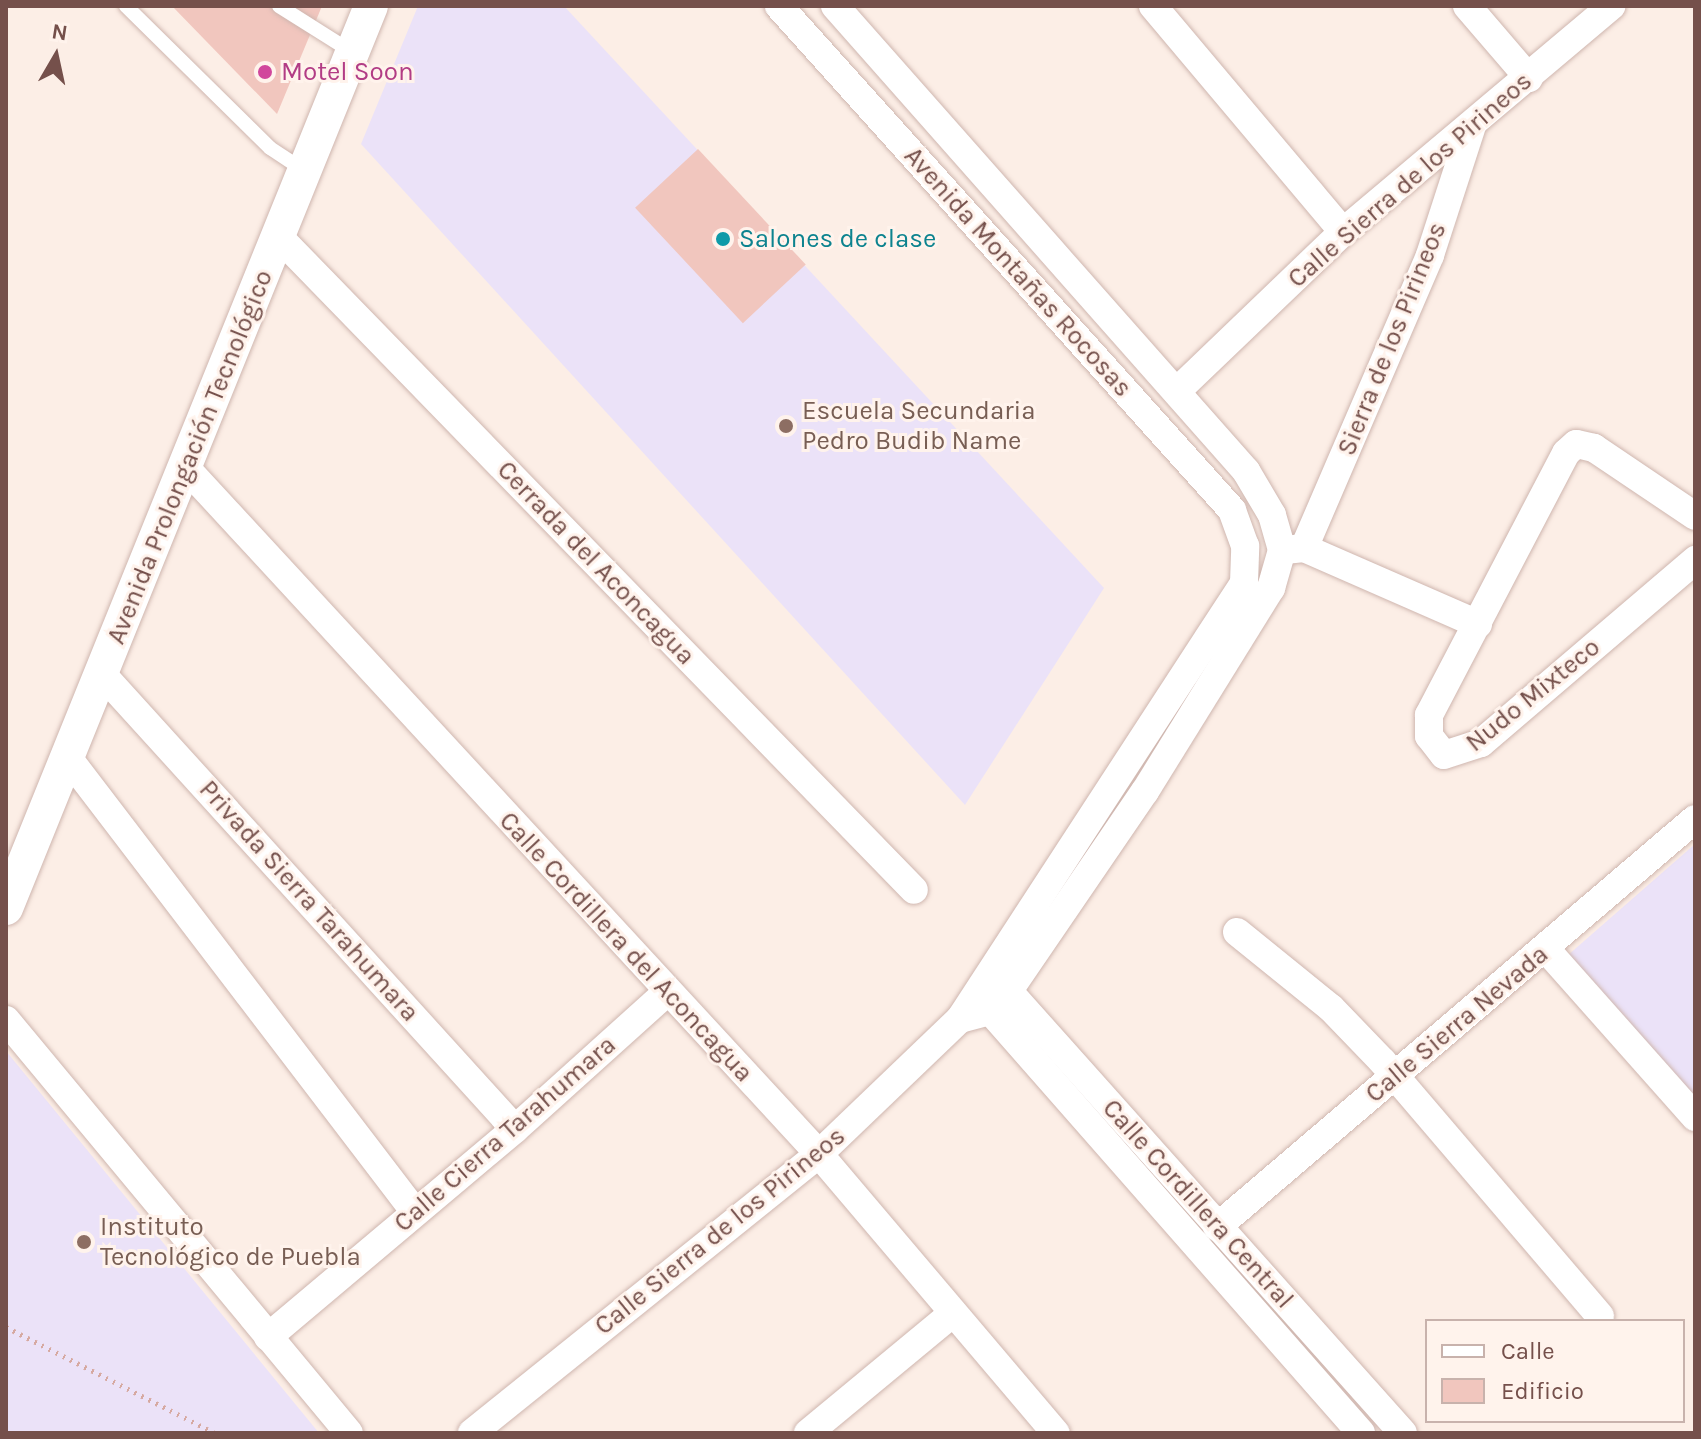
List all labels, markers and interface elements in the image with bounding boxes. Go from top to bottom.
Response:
north arrow [16,16,96,96]
text: N [50,18,70,46]
place label: Motel Soon [281,56,414,88]
marker: Motel Soon [256,63,274,81]
street label: Calle Sierra de los Pirineos [1282,66,1538,294]
street label: Avenida Montañas Rocosas [898,141,1138,403]
street label: Sierra de los Pirineos [1331,218,1453,460]
place label: Salones de clase [739,223,936,255]
marker: Salones de clase [714,230,732,248]
street label: Avenida Prolongación Tecnológico [100,265,280,649]
place label: Escuela Secundaria Pedro Budib Name [802,395,1036,456]
marker: Escuela Secundaria Pedro Budib Name [777,417,795,435]
street label: Cerrada del Aconcagua [491,455,701,671]
street label: Nudo Mixteco [1460,632,1606,758]
street label: Privada Sierra Tarahumara [193,774,425,1028]
street label: Calle Cordillera del Aconcagua [493,806,759,1088]
street label: Calle Sierra Nevada [1359,939,1555,1109]
street label: Calle Cierra Tarahumara [388,1029,622,1239]
street label: Calle Cordillera Central [1096,1093,1300,1315]
street label: Calle Sierra de los Pirineos [589,1120,851,1342]
place label: Instituto Tecnológico de Puebla [100,1211,361,1272]
marker: Instituto Tecnológico de Puebla [75,1233,93,1251]
legend [1425,1319,1685,1423]
text: Calle [1501,1337,1555,1365]
text: Edificio [1501,1377,1584,1405]

